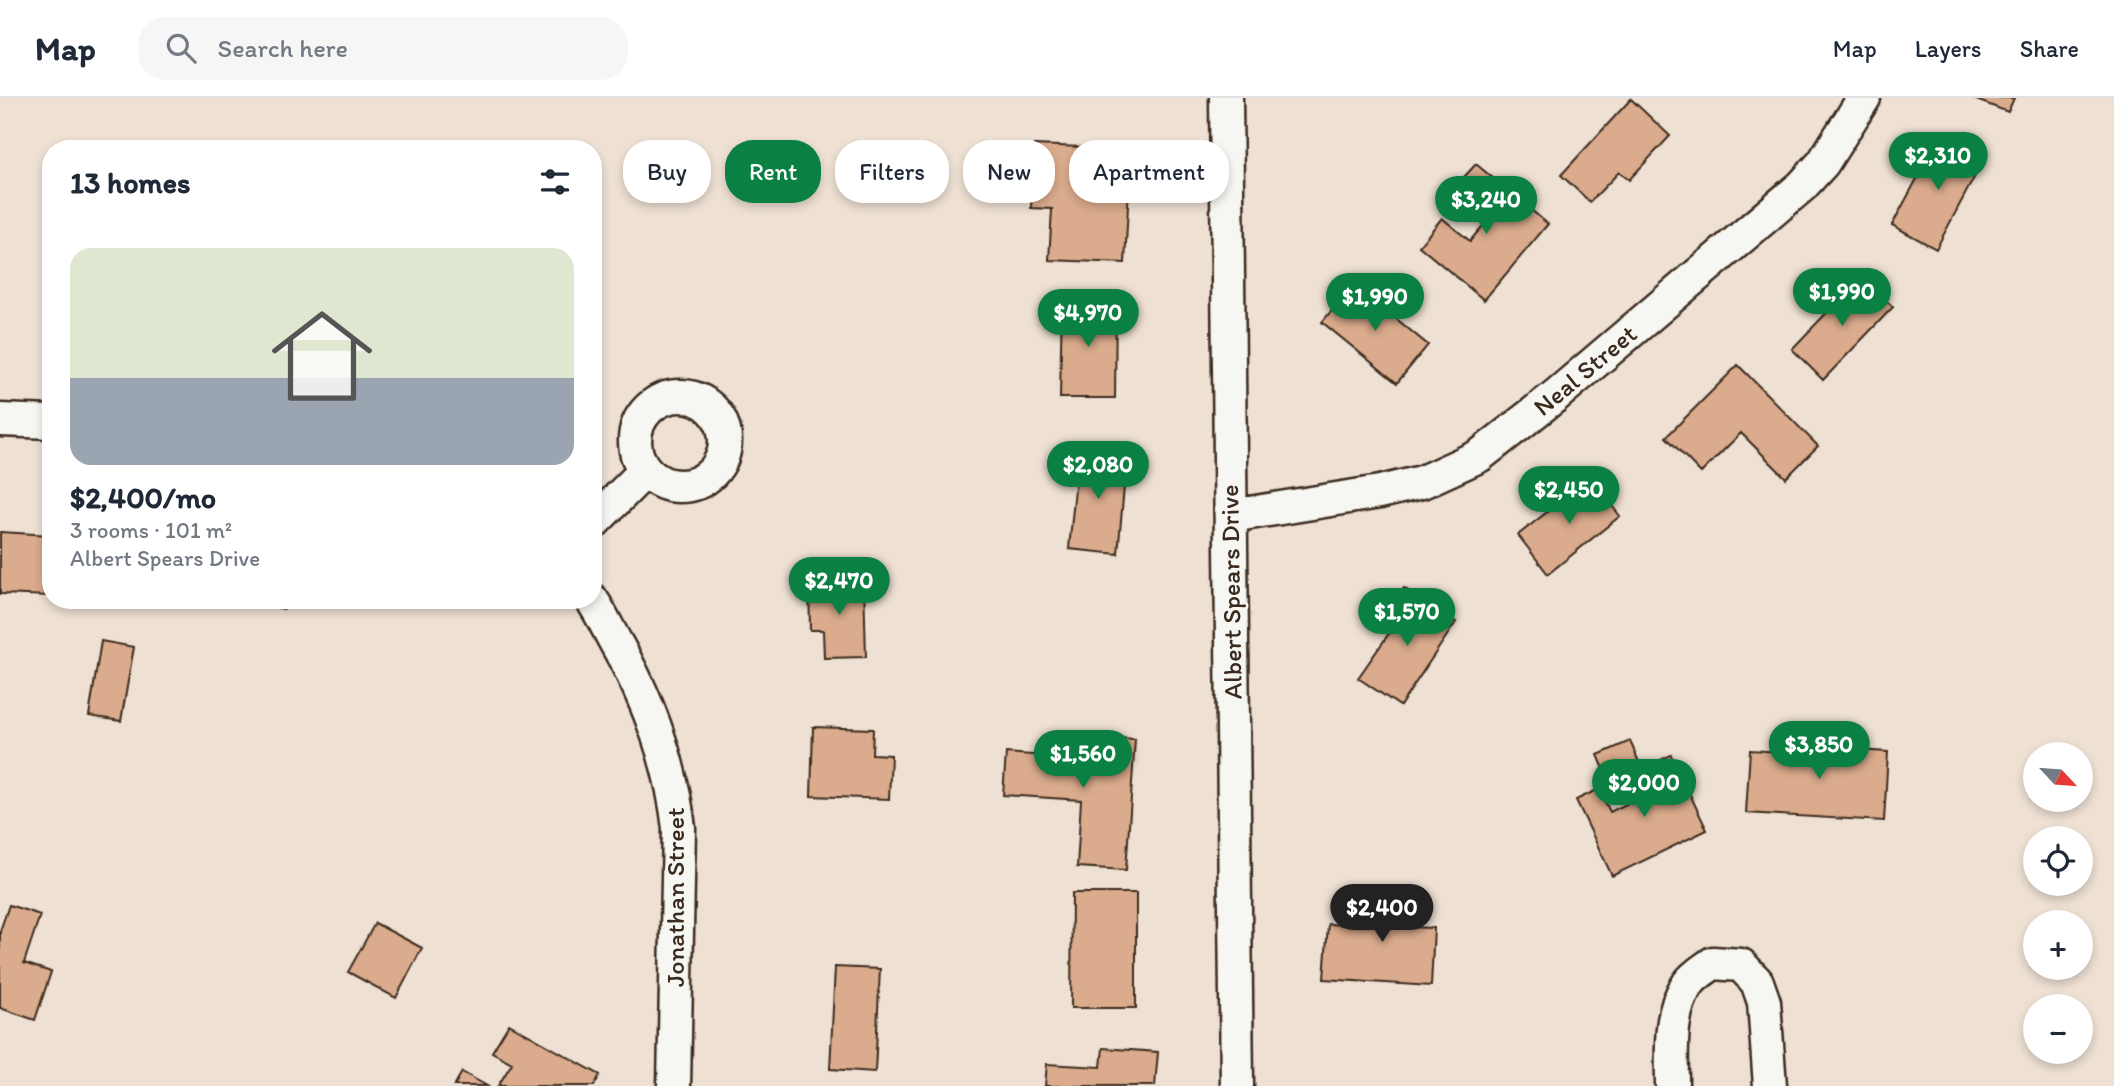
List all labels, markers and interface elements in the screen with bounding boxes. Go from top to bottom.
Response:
search box [138,17,628,80]
text: Map [35,29,96,68]
icon: search [162,29,200,67]
text: Search here [218,32,348,64]
text: Map [1833,34,1877,63]
text: Layers [1915,34,1982,63]
text: Share [2020,34,2079,63]
pin: $2,310 [1881,132,1995,192]
chip: Buy [623,140,711,203]
chip: Rent [725,140,821,203]
chip: Filters [835,140,949,203]
chip: New [963,140,1055,203]
chip: Apartment [1069,140,1229,203]
text: $2,310 [1905,141,1971,169]
icon: filters [536,163,574,201]
text: 13 homes [70,164,190,201]
pin: $3,240 [1429,176,1543,236]
text: $3,240 [1451,185,1521,213]
pin: $1,990 [1785,268,1899,328]
pin: $1,990 [1318,274,1432,333]
text: $1,990 [1809,277,1875,305]
text: $1,990 [1342,282,1408,310]
pin: $4,970 [1031,289,1145,349]
icon: home [259,293,385,419]
text: $4,970 [1054,298,1122,326]
street label: Neal Street [1527,317,1643,423]
pin: $2,080 [1041,442,1155,501]
text: $2,080 [1063,450,1133,478]
pin: $2,450 [1512,466,1626,526]
text: $2,450 [1534,475,1604,503]
text: $2,400/mo [70,479,216,516]
street label: Albert Spears Drive [1213,484,1249,700]
text: 3 rooms · 101 m² [70,516,232,544]
text: Albert Spears Drive [70,544,260,572]
pin: $2,470 [782,558,896,617]
text: $2,470 [805,566,873,594]
pin: $1,570 [1350,588,1464,648]
text: $1,570 [1374,597,1440,625]
pin: $3,850 [1762,722,1876,781]
pin: $1,560 [1026,730,1140,790]
text: $3,850 [1785,730,1853,758]
text: $1,560 [1050,739,1116,767]
north arrow [2023,742,2093,812]
map controls [2023,742,2093,1064]
pin: $2,000 [1587,760,1701,819]
text: $2,000 [1608,768,1680,796]
street label: Jonathan Street [659,807,691,987]
button: locate [2023,826,2093,896]
pin: $2,400 [1325,884,1439,944]
text: $2,400 [1346,893,1418,921]
button: + [2023,910,2093,980]
button: − [2023,994,2093,1064]

